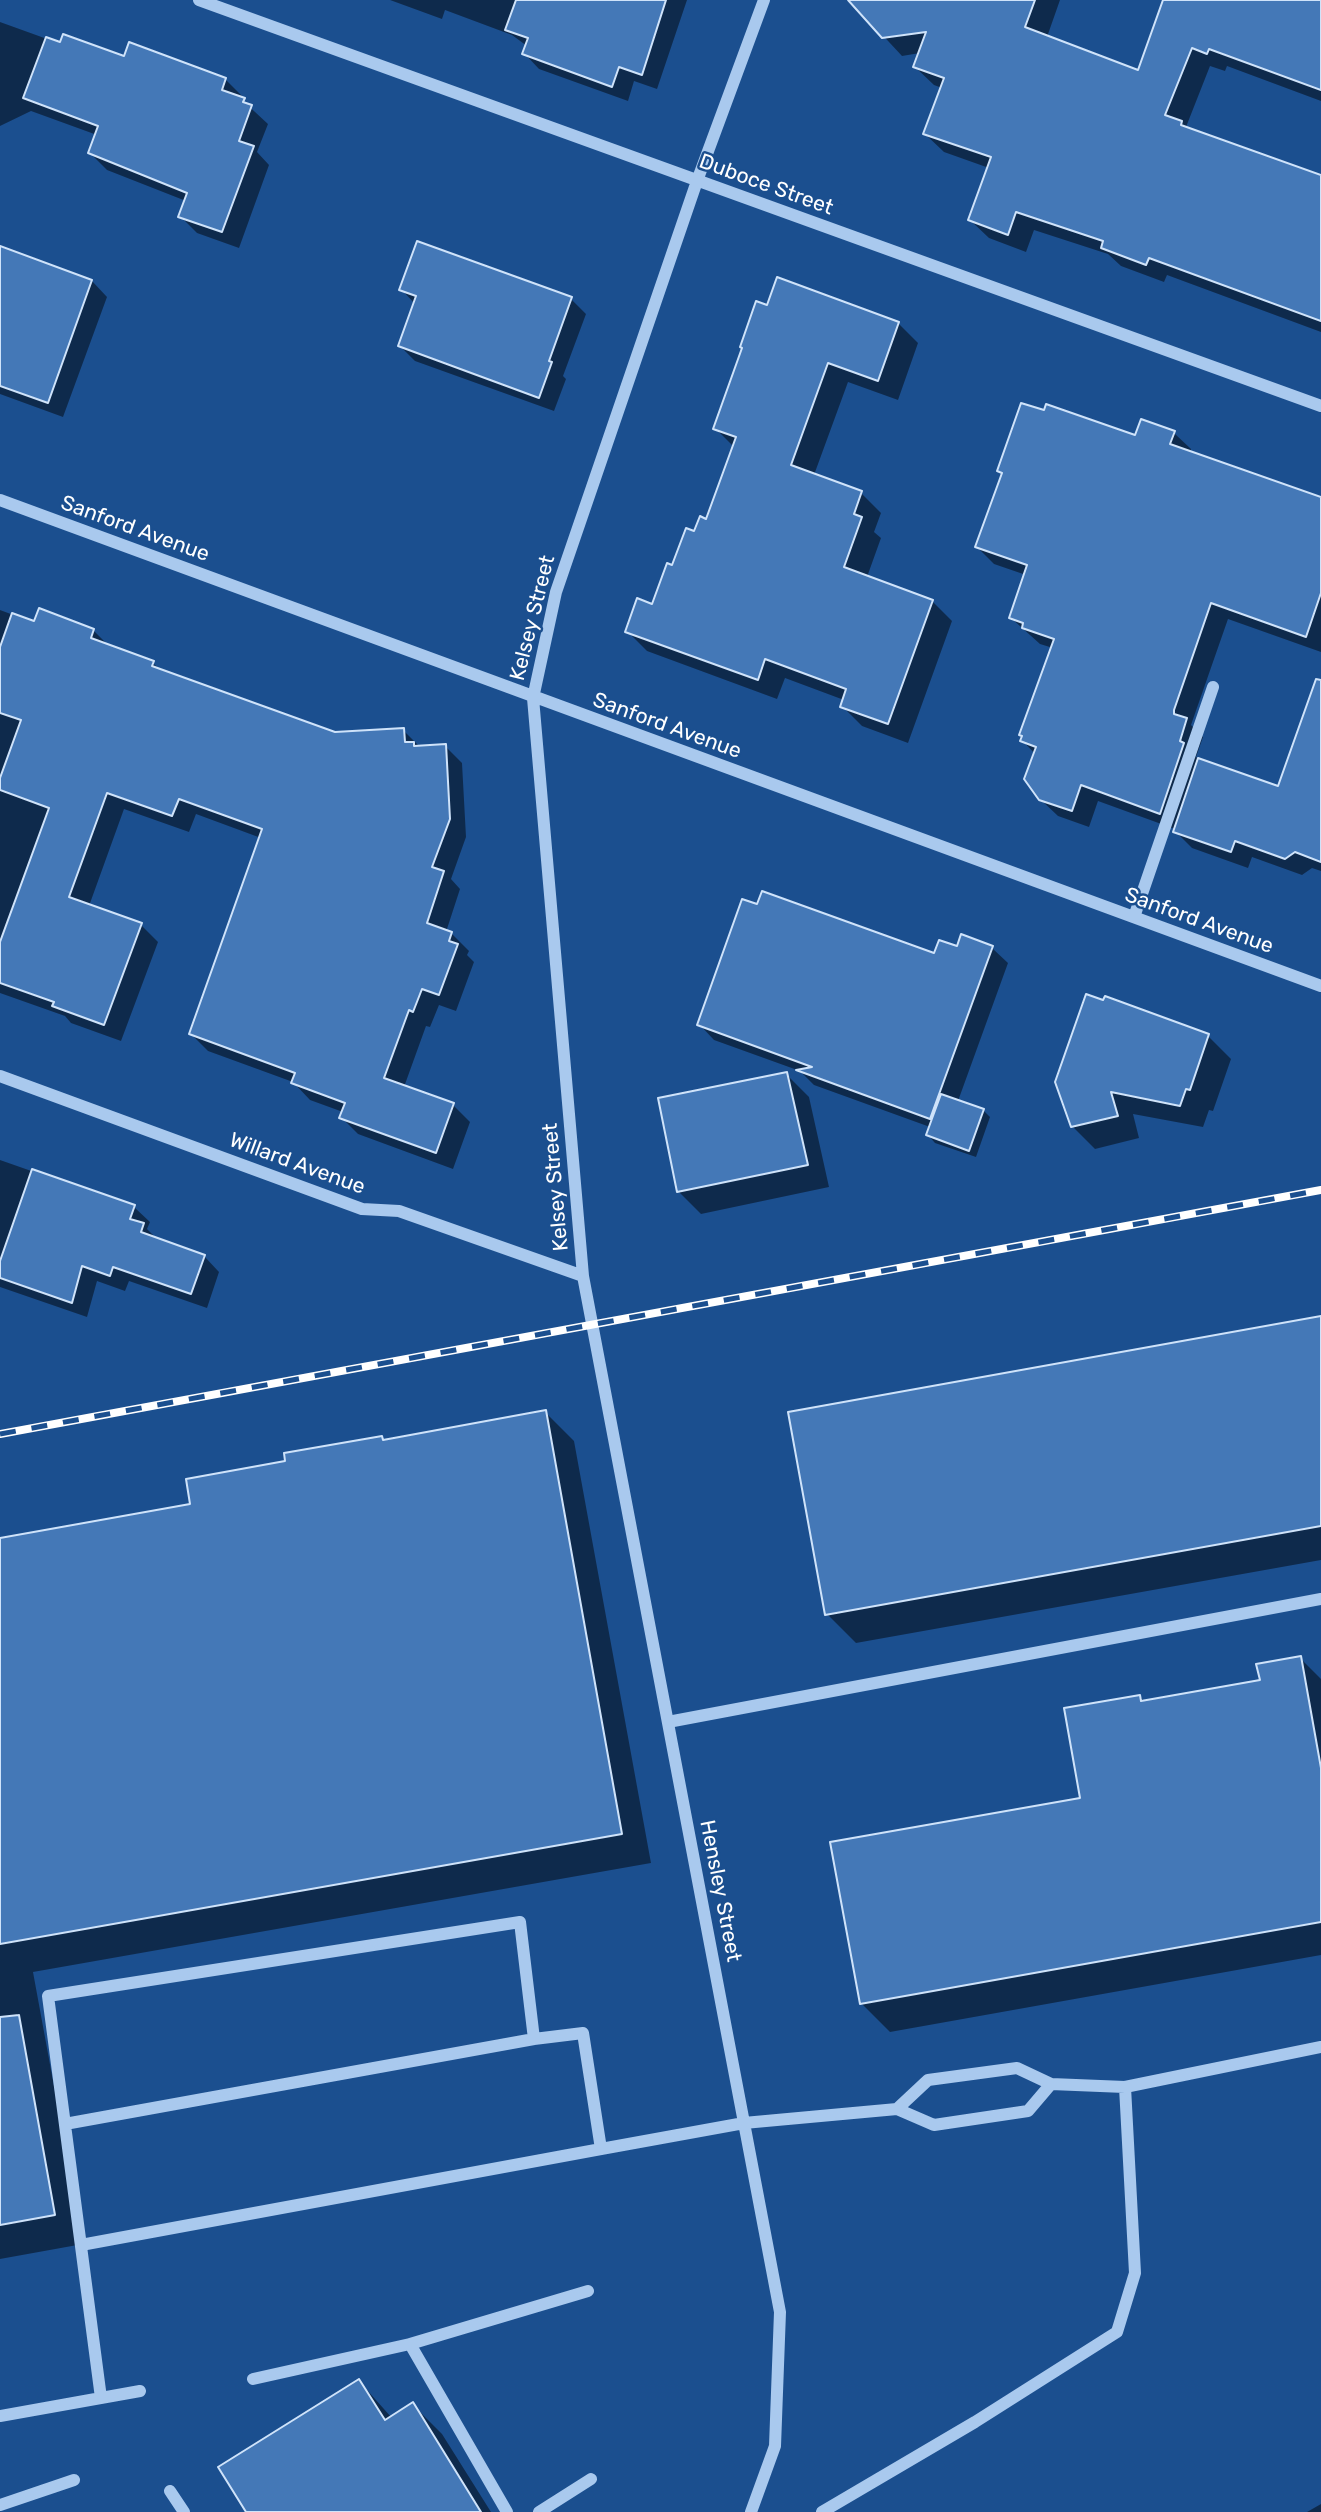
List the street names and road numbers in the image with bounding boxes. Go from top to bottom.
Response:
street label: Duboce Street [696,149,836,221]
street label: Sanford Avenue [57,490,213,568]
street label: Kelsey Street [505,553,561,683]
street label: Sanford Avenue [589,687,745,765]
street label: Sanford Avenue [1121,882,1277,960]
street label: Kelsey Street [538,1122,574,1252]
street label: Willard Avenue [226,1128,368,1200]
street label: Hensley Street [694,1818,746,1964]

